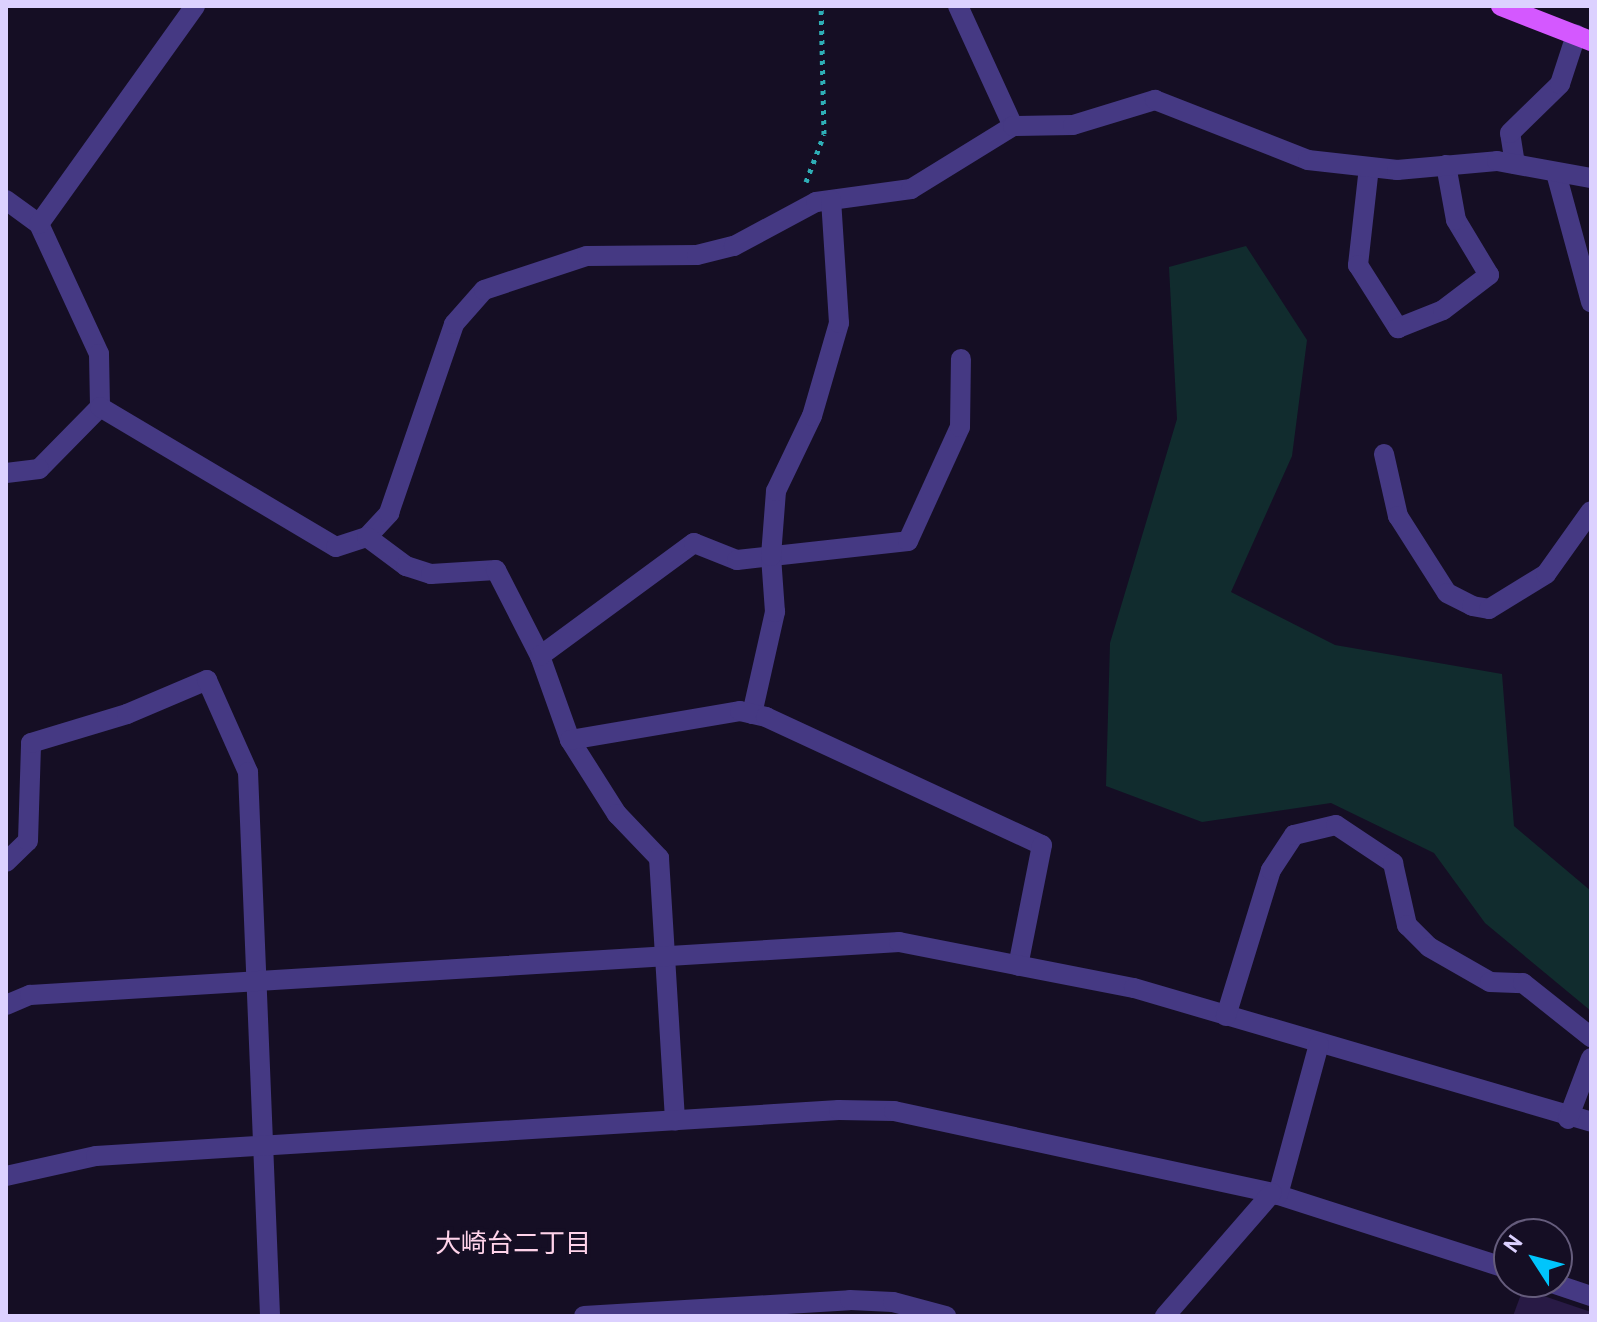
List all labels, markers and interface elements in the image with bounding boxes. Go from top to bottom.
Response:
north arrow [1493,1218,1573,1298]
district label: 大崎台二丁目 [435,1230,591,1262]
text: N [1499,1230,1530,1259]

